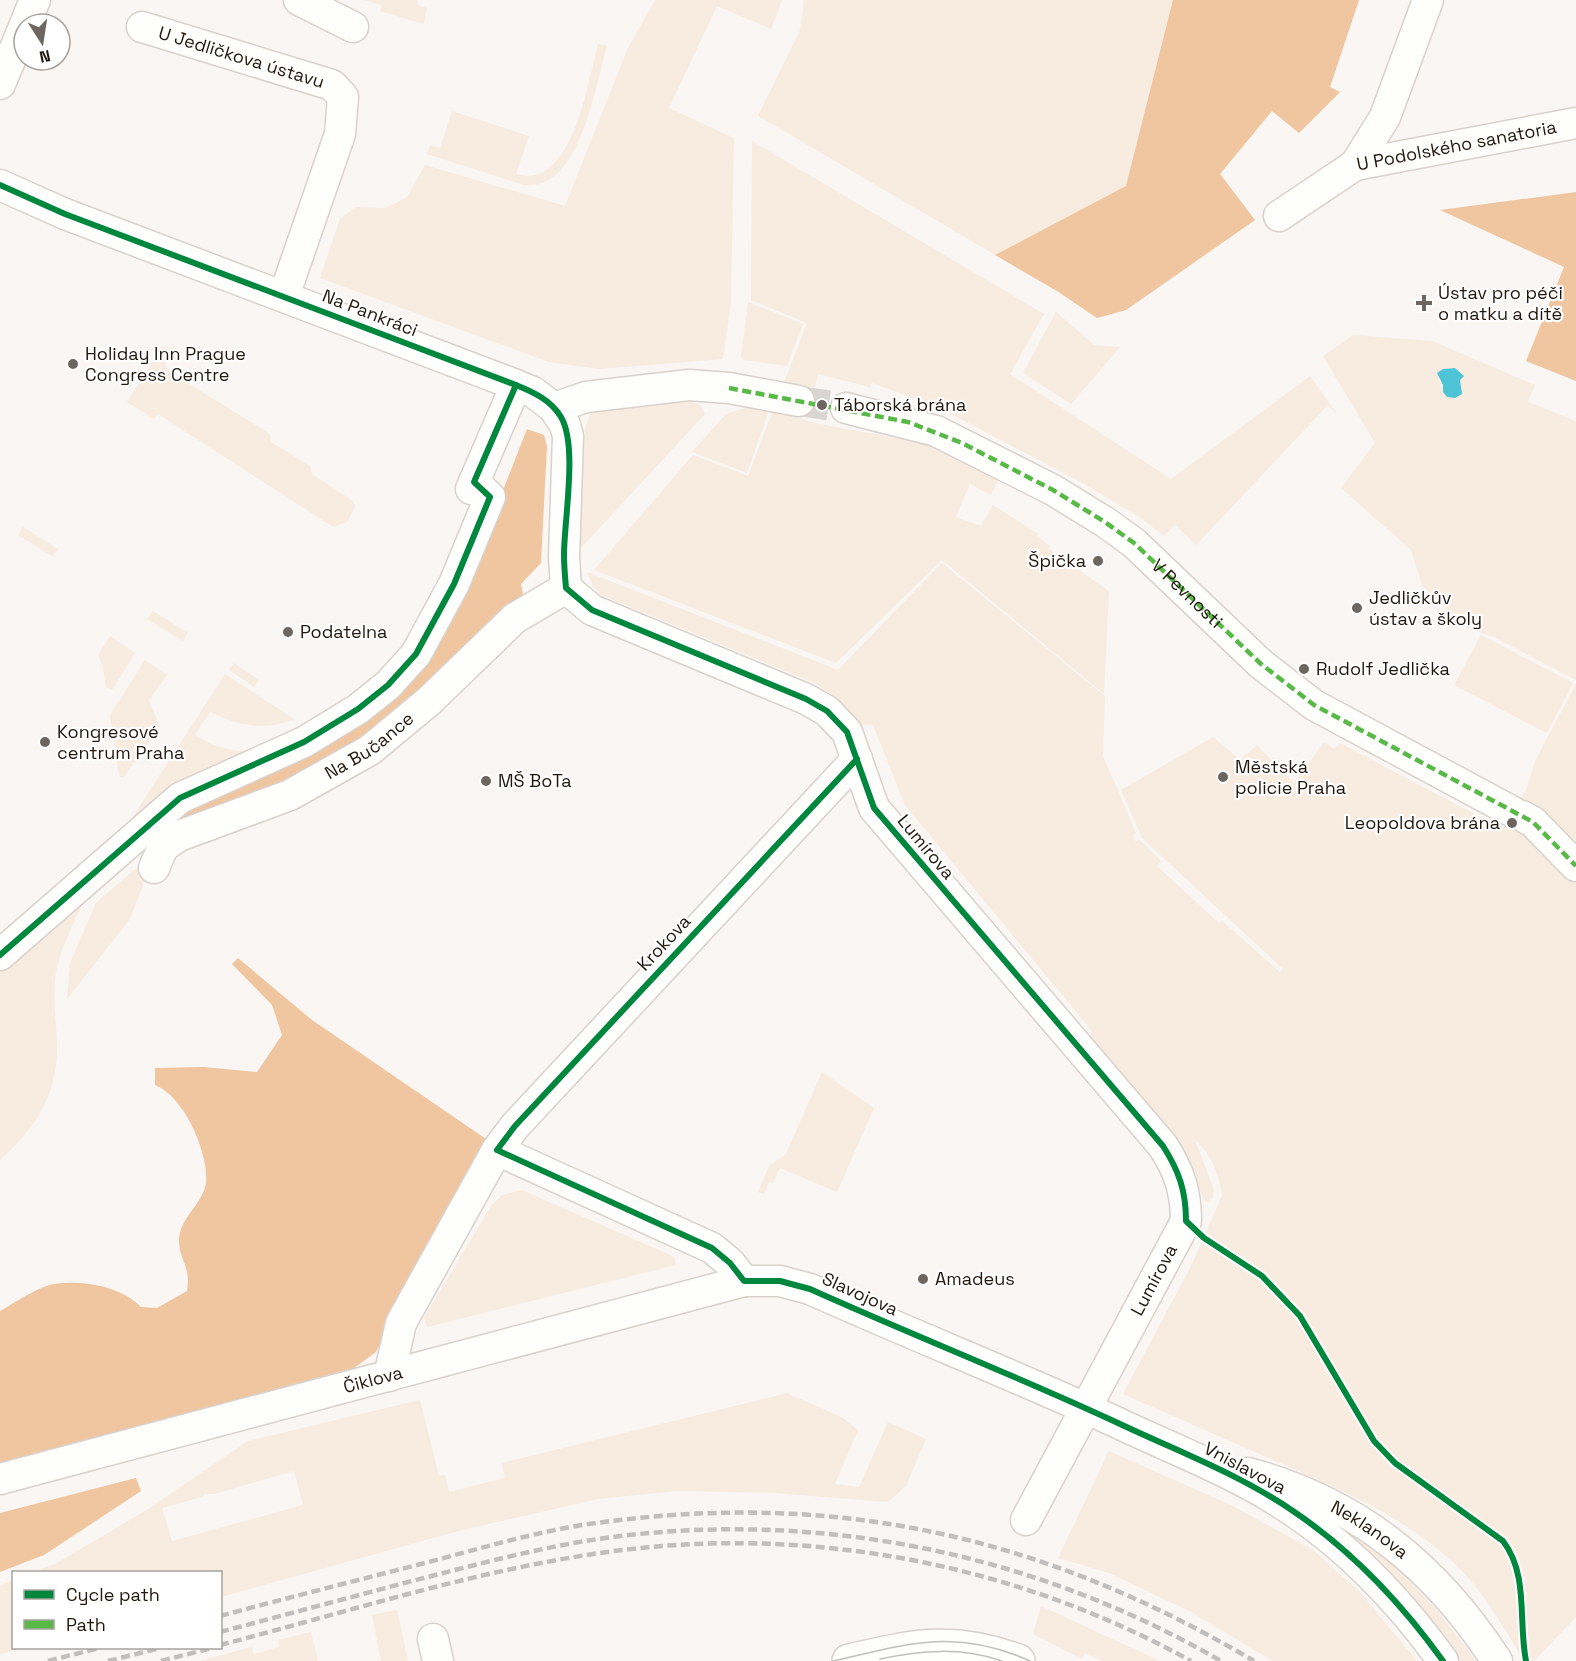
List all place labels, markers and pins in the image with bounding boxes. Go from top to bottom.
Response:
place label: Ústav pro péči o matku a dítě [1438,281,1563,325]
marker: Ústav pro péči o matku a dítě [1415,294,1433,312]
place label: Holiday Inn Prague Congress Centre [85,342,246,386]
marker: Holiday Inn Prague Congress Centre [66,357,80,371]
place label: Táborská brána [834,393,966,416]
marker: Táborská brána [815,398,829,412]
place label: Špička [1028,549,1086,572]
marker: Špička [1091,554,1105,568]
place label: Jedličkův ústav a školy [1369,586,1482,630]
marker: Jedličkův ústav a školy [1350,601,1364,615]
place label: Podatelna [300,620,387,643]
marker: Podatelna [281,625,295,639]
place label: Rudolf Jedlička [1316,657,1450,680]
marker: Rudolf Jedlička [1297,662,1311,676]
place label: Kongresové centrum Praha [57,720,184,764]
marker: Kongresové centrum Praha [38,735,52,749]
place label: Městská policie Praha [1235,755,1346,799]
place label: MŠ BoTa [498,769,572,792]
marker: Městská policie Praha [1216,770,1230,784]
marker: MŠ BoTa [479,774,493,788]
place label: Leopoldova brána [1345,811,1500,834]
marker: Leopoldova brána [1505,816,1519,830]
place label: Amadeus [935,1267,1015,1290]
marker: Amadeus [916,1272,930,1286]

